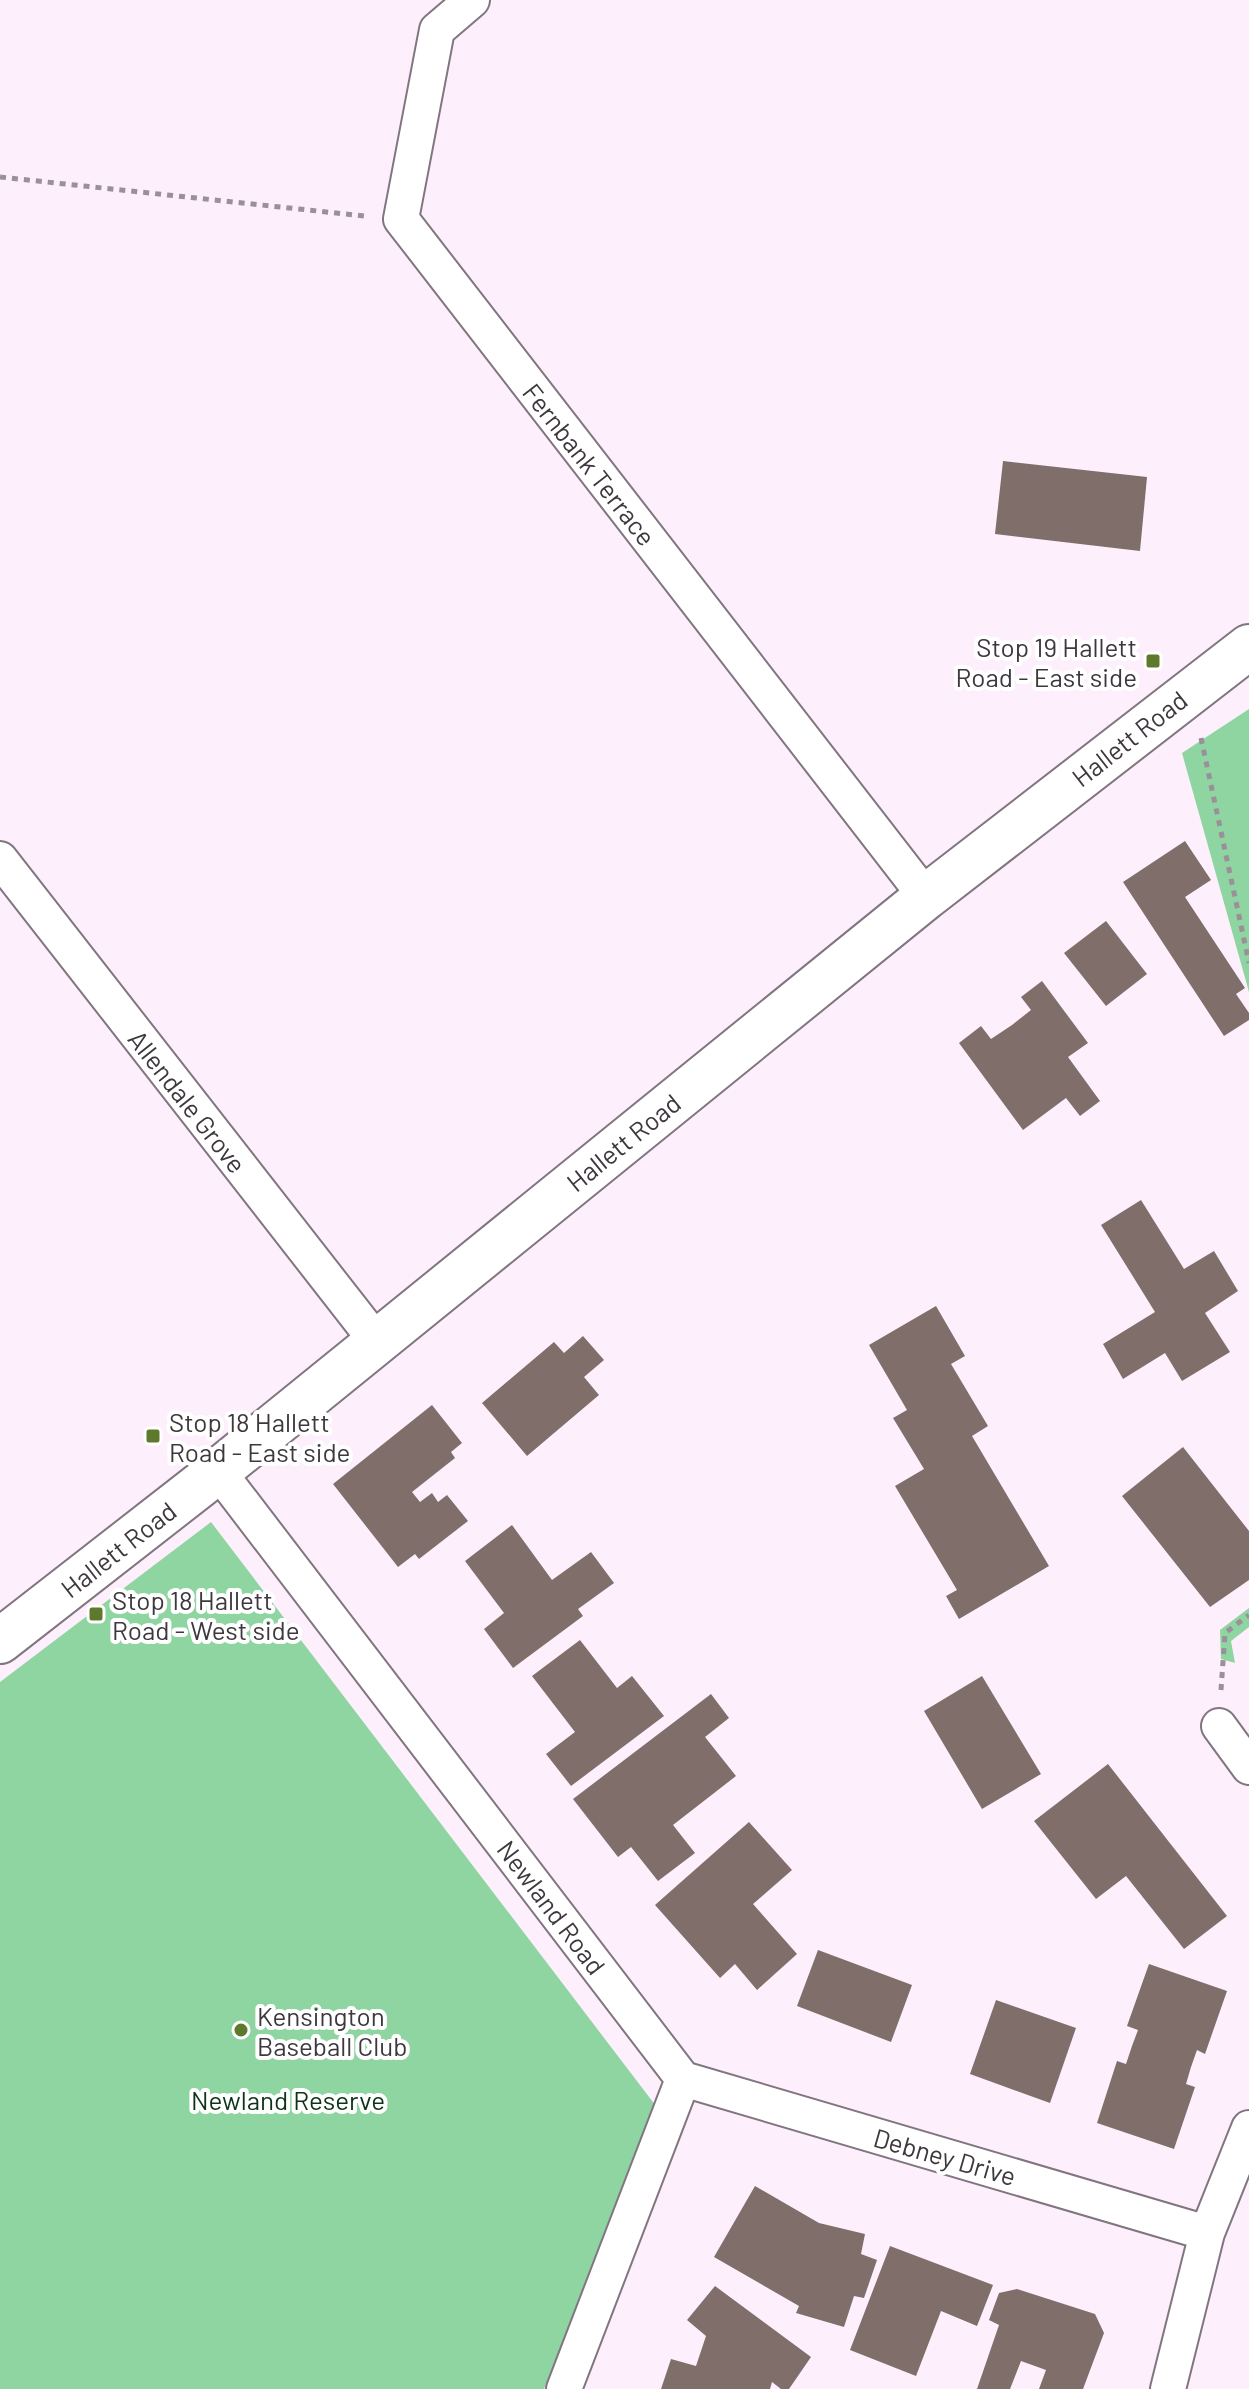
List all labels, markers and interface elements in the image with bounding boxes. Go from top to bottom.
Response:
street label: Fernbank Terrace [517,377,663,551]
place label: Stop 19 Hallett Road - East side [956,631,1137,692]
marker: Stop 19 Hallett Road - East side [1144,652,1162,670]
street label: Hallett Road [1065,683,1193,793]
street label: Allendale Grove [123,1023,253,1179]
street label: Hallett Road [560,1087,686,1197]
place label: Stop 18 Hallett Road - East side [169,1406,350,1467]
marker: Stop 18 Hallett Road - East side [144,1427,162,1445]
street label: Hallett Road [54,1494,182,1604]
place label: Stop 18 Hallett Road - West side [112,1584,300,1645]
marker: Stop 18 Hallett Road - West side [87,1605,105,1623]
street label: Newland Road [492,1834,612,1980]
place label: Kensington Baseball Club [257,2000,407,2061]
marker: Kensington Baseball Club [232,2021,250,2039]
park label: Newland Reserve [191,2084,385,2115]
street label: Debney Drive [870,2121,1020,2191]

